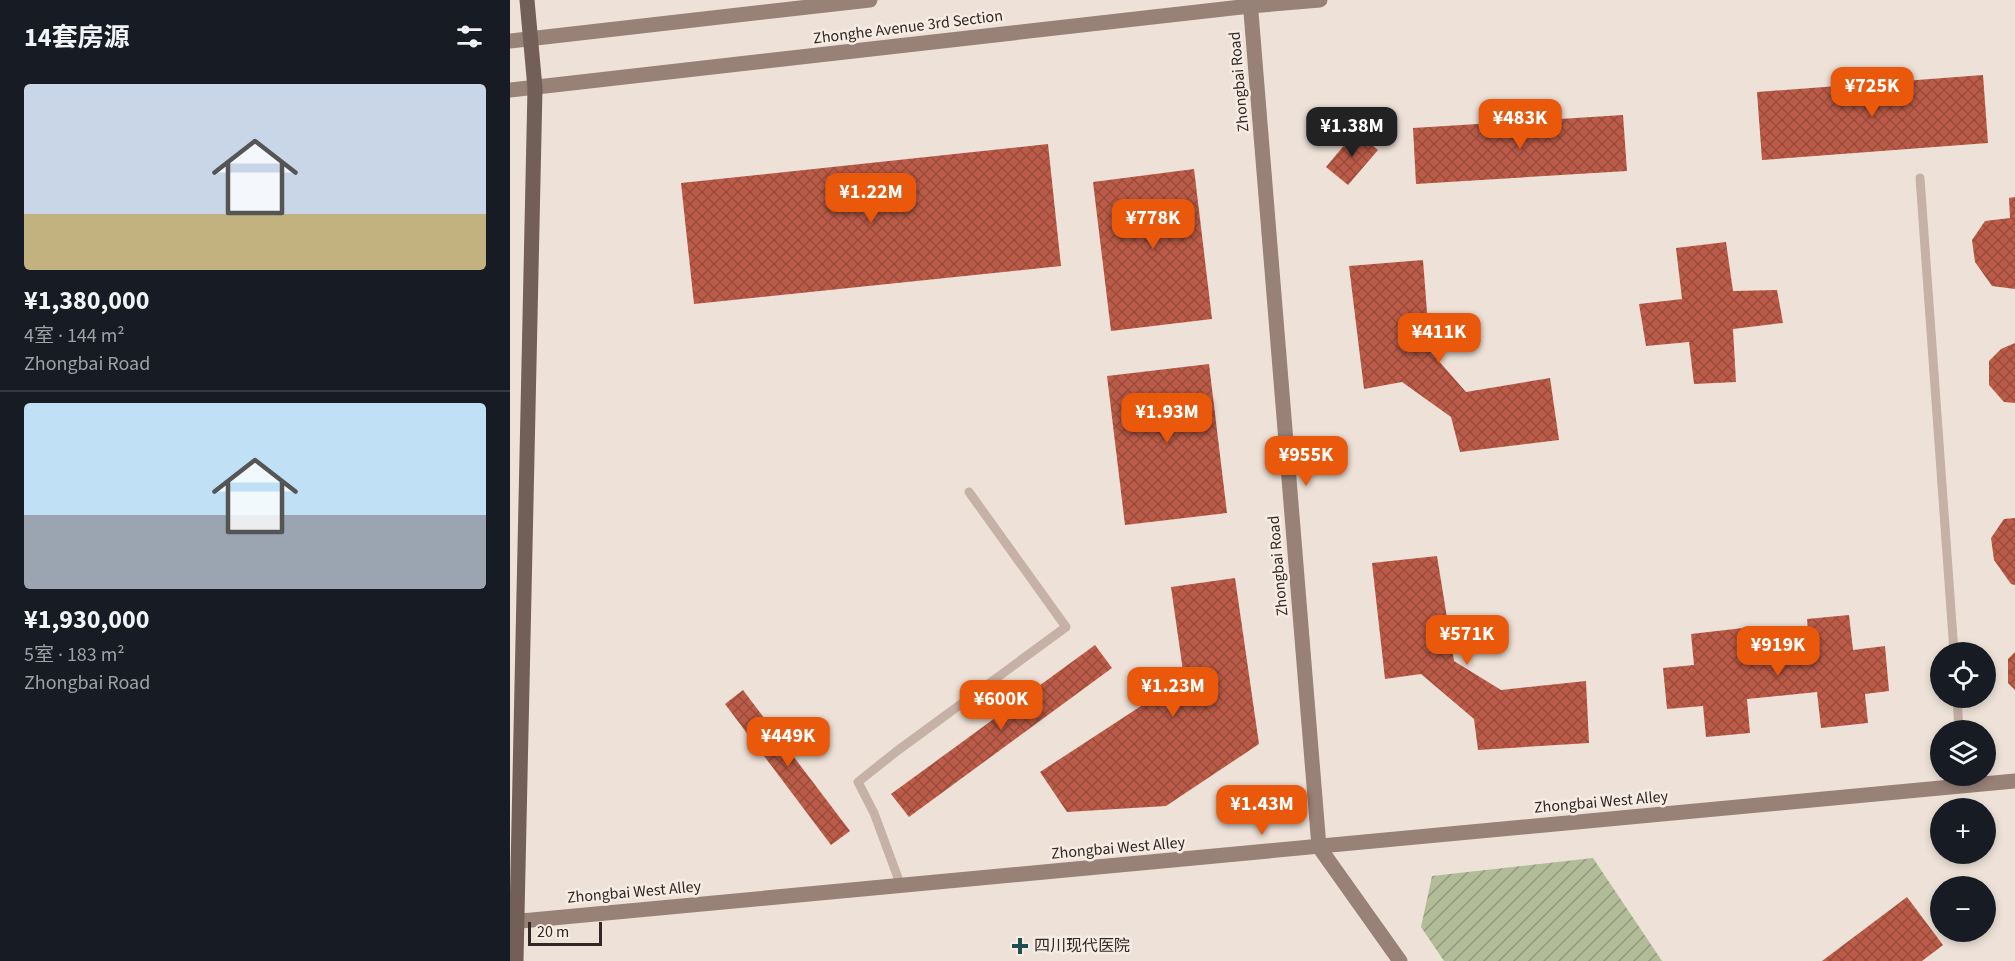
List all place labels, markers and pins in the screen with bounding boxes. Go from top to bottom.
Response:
pin: ¥725K [1830,67,1914,118]
pin: ¥483K [1478,99,1562,150]
pin: ¥1.38M [1303,107,1401,158]
pin: ¥1.22M [822,173,920,224]
pin: ¥778K [1111,199,1195,250]
pin: ¥411K [1397,313,1481,364]
pin: ¥1.93M [1118,393,1216,444]
pin: ¥955K [1264,436,1348,487]
pin: ¥571K [1425,615,1509,666]
pin: ¥919K [1736,626,1820,677]
pin: ¥1.23M [1124,667,1222,718]
pin: ¥600K [959,680,1043,731]
pin: ¥449K [746,717,830,768]
pin: ¥1.43M [1213,785,1311,836]
place label: 四川现代医院 [1034,935,1130,957]
marker: 四川现代医院 [1011,937,1029,955]

